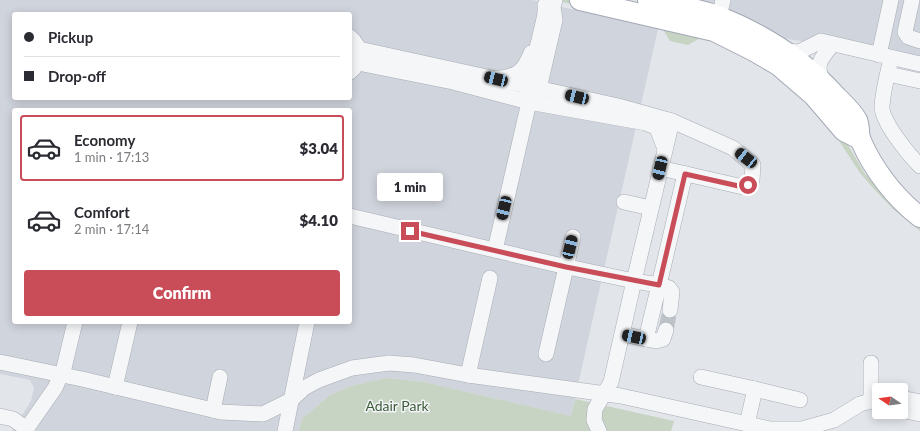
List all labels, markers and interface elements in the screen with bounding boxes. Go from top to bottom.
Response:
text: Pickup [48,28,93,46]
text: Drop-off [48,67,106,85]
car [483,70,509,88]
car [564,88,590,106]
icon: car [26,130,62,166]
text: Economy [74,131,135,149]
text: $3.04 [300,139,338,157]
car [733,146,759,170]
text: 1 min · 17:13 [74,149,149,165]
car [651,155,669,181]
callout: 1 min [377,173,443,201]
route start [739,176,757,194]
text: 1 min [394,179,426,195]
car [495,195,513,221]
icon: car [26,202,62,238]
text: Comfort [74,203,130,221]
text: $4.10 [300,211,338,229]
text: 2 min · 17:14 [74,221,149,237]
route end [401,222,419,240]
car [561,234,579,260]
button: Confirm [24,270,340,316]
car [621,329,647,345]
north arrow [872,383,908,419]
map controls [872,383,908,419]
park label: Adair Park [365,397,429,414]

